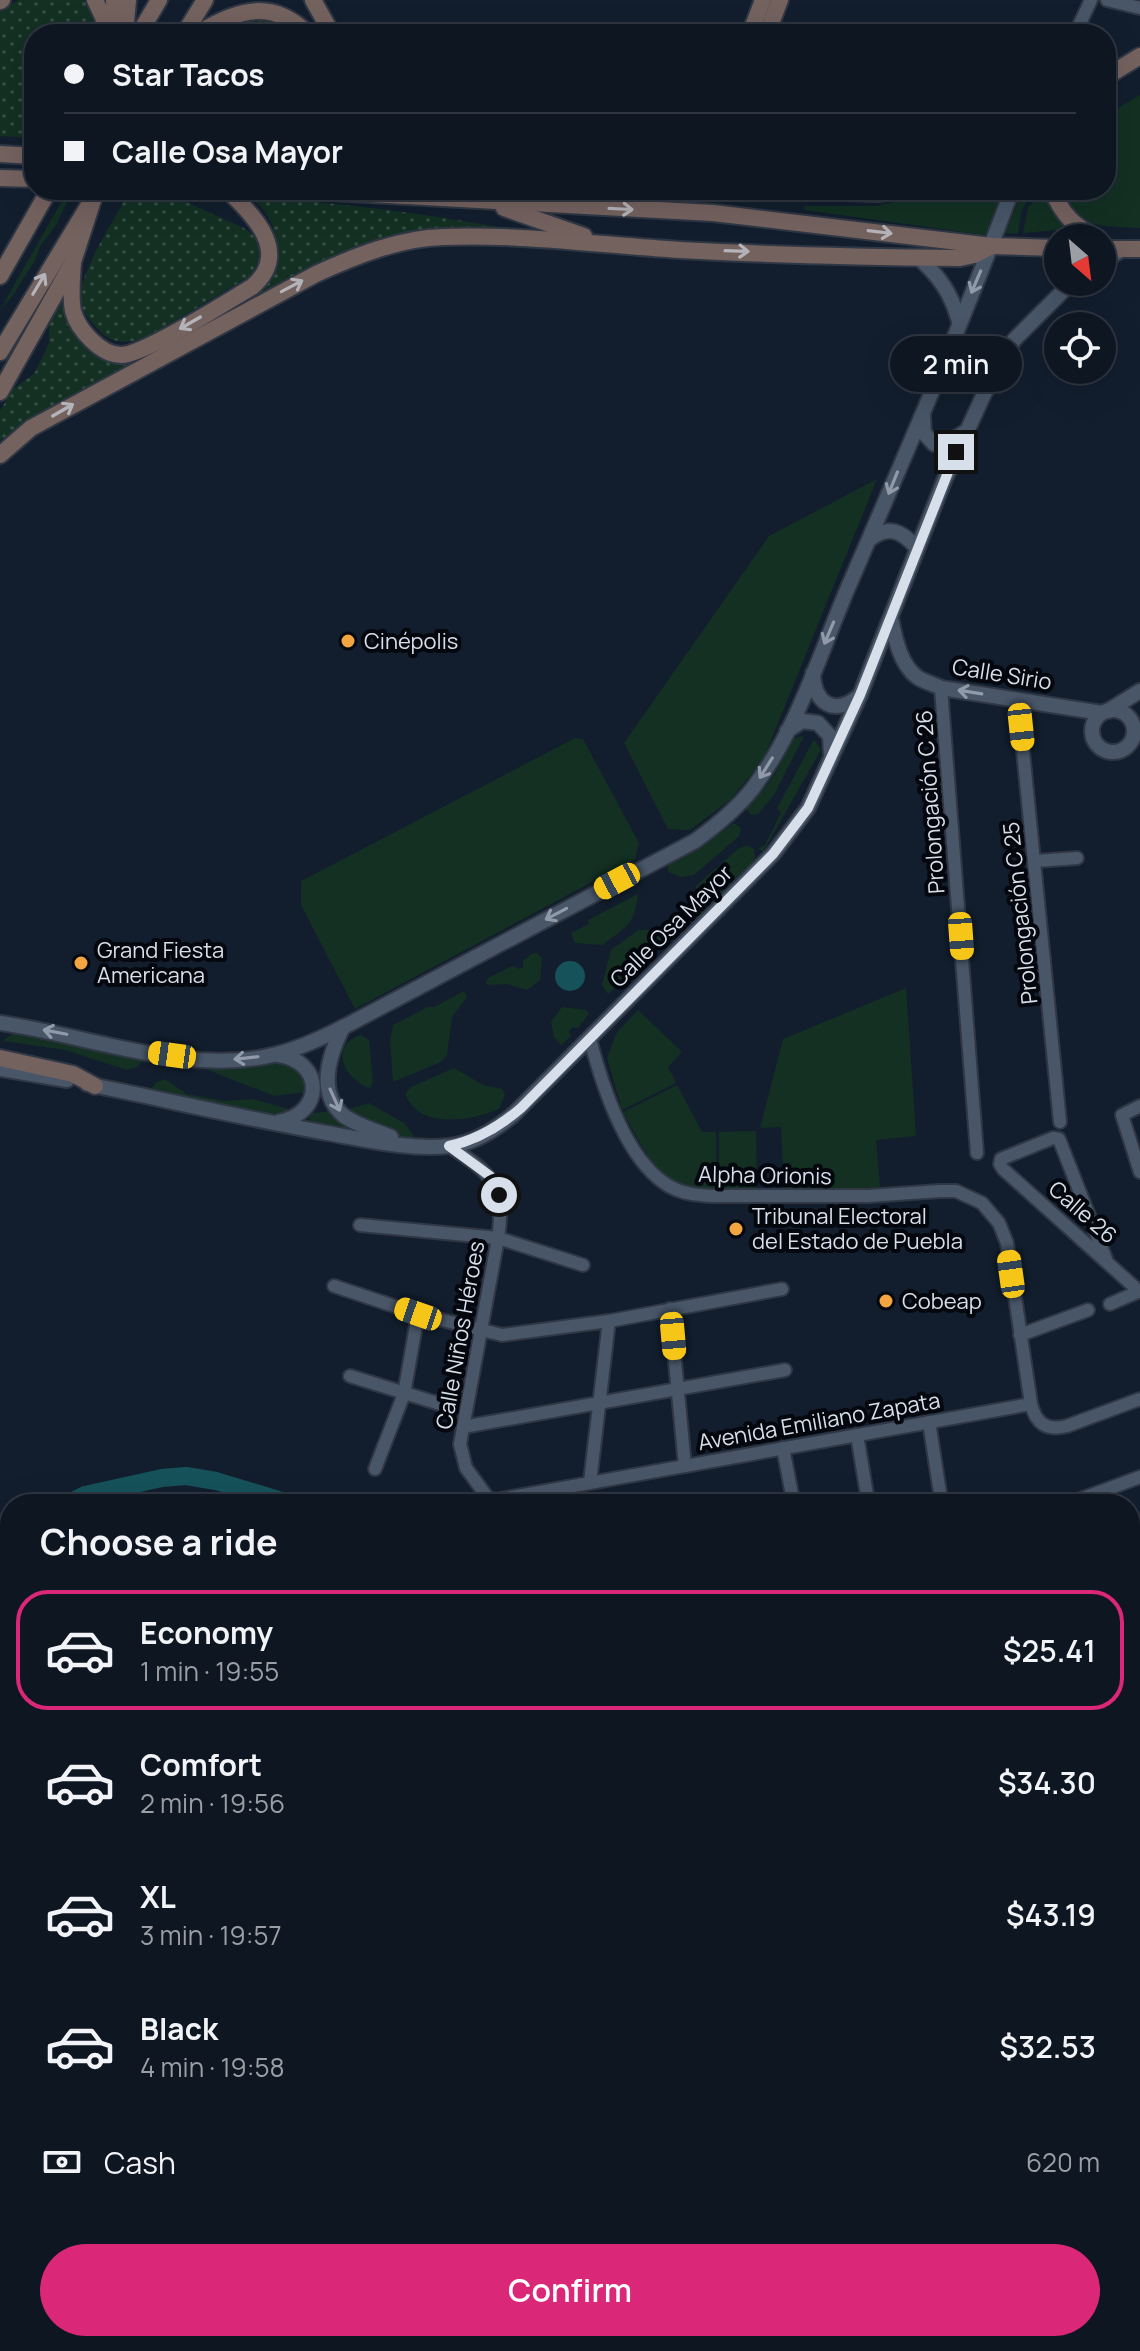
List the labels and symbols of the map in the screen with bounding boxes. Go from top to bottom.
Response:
one-way arrow [607,201,634,216]
north arrow [1044,224,1116,296]
one-way arrow [866,225,893,240]
one-way arrow [723,244,750,259]
one-way arrow [968,269,983,294]
one-way arrow [31,273,47,296]
one-way arrow [280,278,303,294]
one-way arrow [179,315,202,331]
callout: 2 min [890,336,1022,392]
one-way arrow [51,402,74,418]
route end [938,434,974,470]
one-way arrow [885,470,899,495]
one-way arrow [820,620,835,645]
place label: Cinépolis [364,626,458,656]
marker: Cinépolis [339,632,357,650]
street label: Calle Sirio [950,651,1054,697]
one-way arrow [958,684,983,699]
car [1007,702,1035,752]
street label: Prolongación C 26 [909,709,951,895]
one-way arrow [758,756,775,778]
street label: Prolongación C 25 [996,820,1044,1006]
street label: Calle Osa Mayor [603,858,739,994]
car [590,859,644,903]
one-way arrow [545,906,569,922]
car [947,911,975,961]
place label: Grand Fiesta Americana [97,935,224,990]
marker: Grand Fiesta Americana [72,954,90,972]
one-way arrow [42,1024,68,1039]
car [147,1040,197,1070]
one-way arrow [233,1051,260,1066]
one-way arrow [329,1088,344,1112]
street label: Alpha Orionis [698,1159,832,1191]
street label: Calle 26 [1042,1174,1124,1250]
route start [481,1177,517,1213]
place label: Tribunal Electoral del Estado de Puebla [752,1201,963,1256]
marker: Tribunal Electoral del Estado de Puebla [727,1220,745,1238]
street label: Calle Niños Héroes [429,1239,491,1431]
car [996,1249,1026,1299]
place label: Cobeap [902,1286,982,1316]
marker: Cobeap [877,1292,895,1310]
car [391,1295,445,1333]
car [659,1311,687,1361]
street label: Avenida Emiliano Zapata [696,1385,942,1457]

